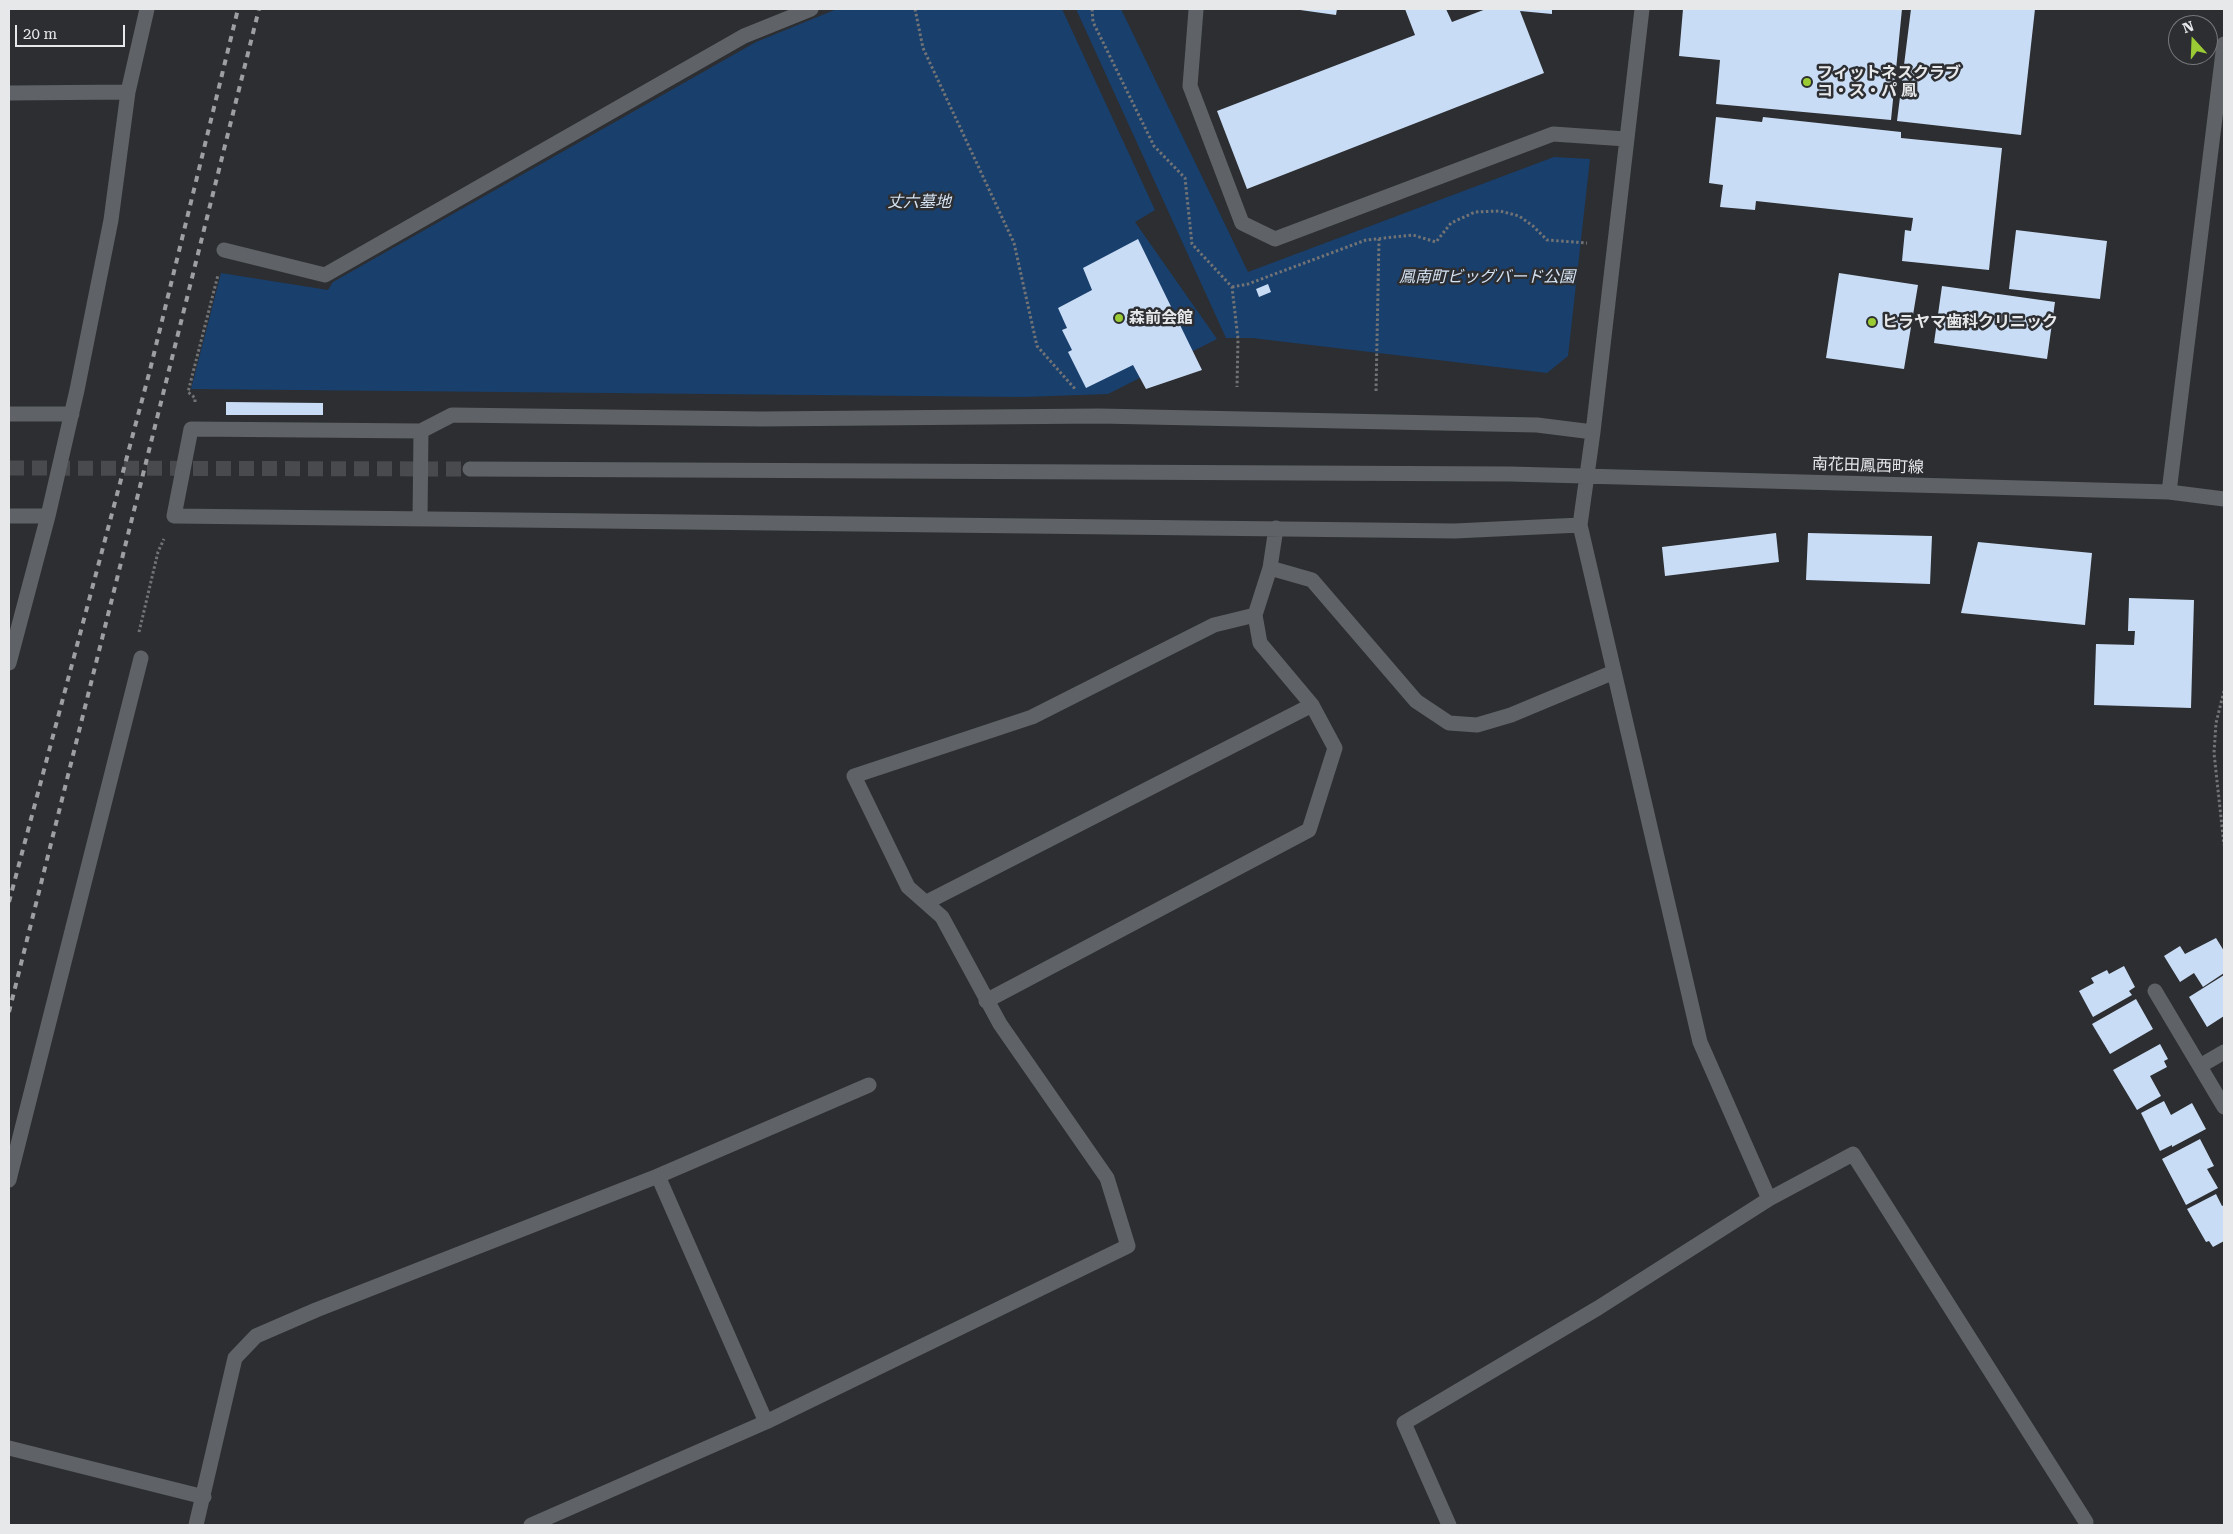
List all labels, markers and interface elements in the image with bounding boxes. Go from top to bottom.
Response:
scale bar [18,15,128,47]
north arrow [2168,15,2218,65]
text: N [2180,17,2196,36]
text: 20 m [23,25,57,43]
place label: フィットネスクラブ コ・ス・パ 鳳 [1817,63,1961,101]
marker: フィットネスクラブ コ・ス・パ 鳳 [1801,76,1813,88]
park label: 丈六墓地 [887,192,951,212]
park label: 鳳南町ビッグバード公園 [1399,267,1575,287]
place label: 森前会館 [1129,308,1193,328]
marker: 森前会館 [1113,312,1125,324]
place label: ヒラヤマ歯科クリニック [1882,312,2058,332]
marker: ヒラヤマ歯科クリニック [1866,316,1878,328]
street label: 南花田鳳西町線 [1812,454,1924,478]

